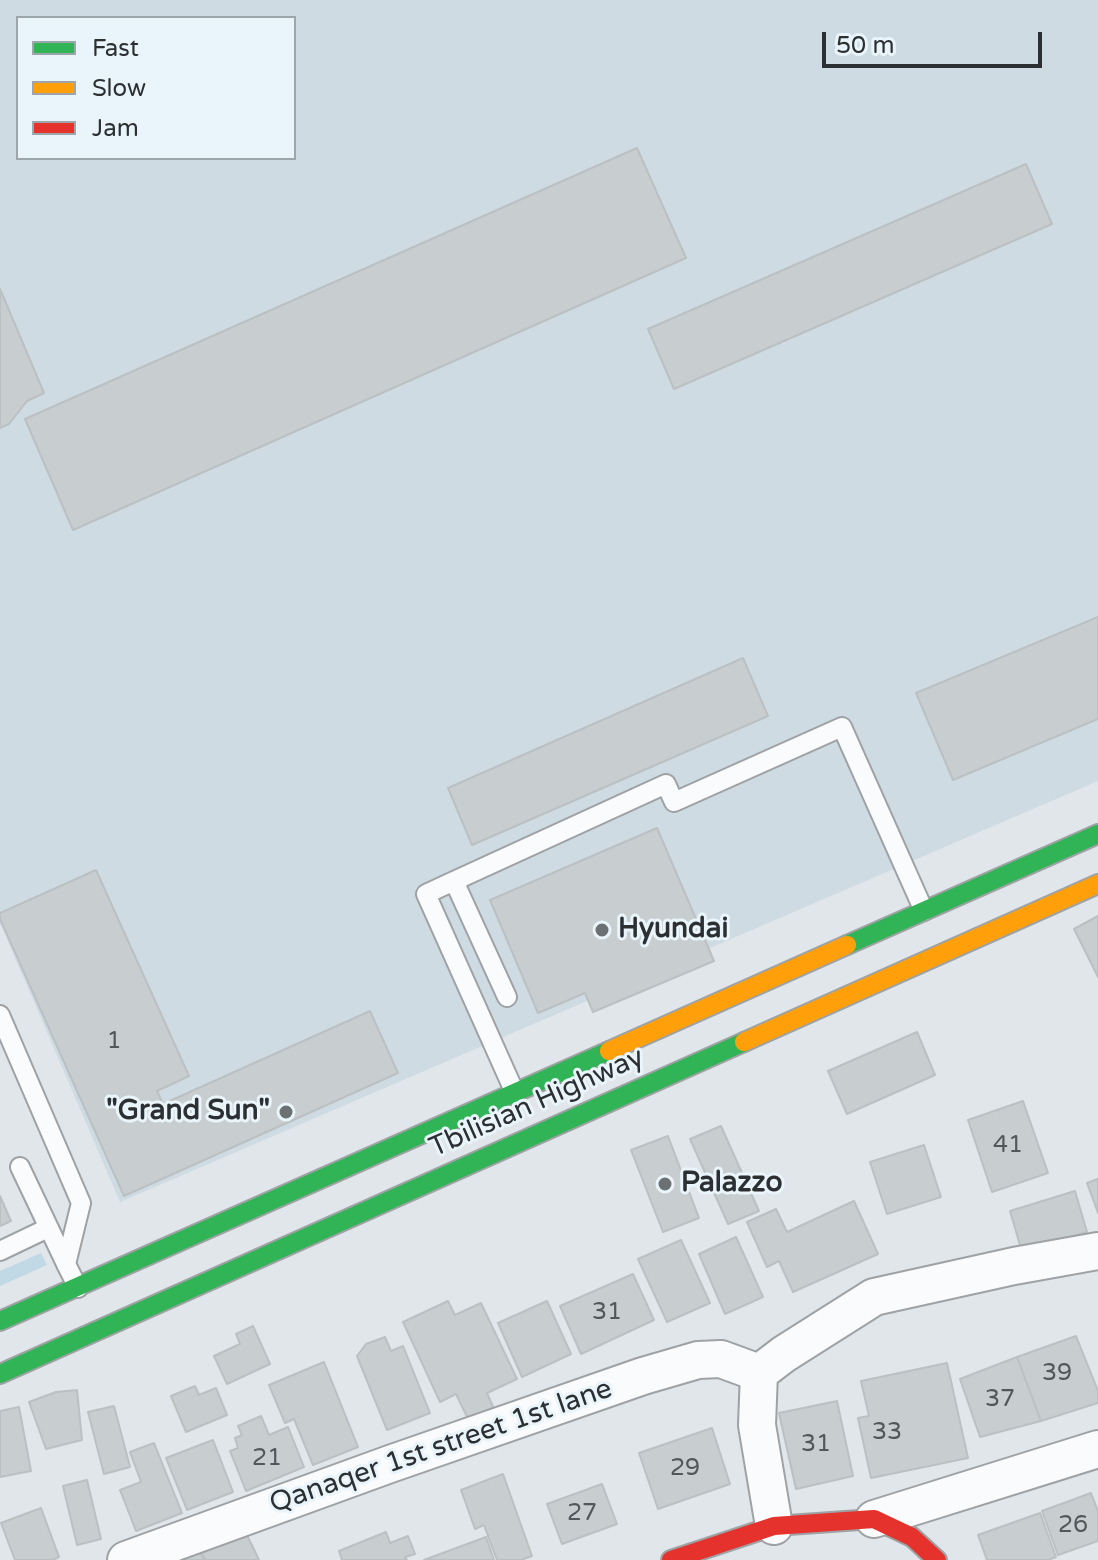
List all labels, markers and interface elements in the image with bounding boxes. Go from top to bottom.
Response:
legend [16,16,296,160]
scale bar [826,16,1046,66]
text: 50 m [836,31,894,60]
text: Fast [92,34,139,63]
text: Slow [92,74,146,103]
text: Jam [92,114,139,143]
place label: Hyundai [618,913,728,947]
marker: Hyundai [593,921,611,939]
house number: 1 [106,1028,122,1056]
street label: Tbilisian Highway [425,1041,649,1165]
place label: "Grand Sun" [106,1095,270,1129]
marker: "Grand Sun" [277,1103,295,1121]
house number: 41 [993,1132,1023,1160]
place label: Palazzo [681,1167,782,1201]
marker: Palazzo [656,1175,674,1193]
house number: 31 [592,1299,622,1327]
house number: 39 [1042,1360,1072,1388]
street label: Qanaqer 1st street 1st lane [265,1373,617,1521]
house number: 37 [985,1386,1015,1414]
house number: 33 [872,1419,902,1447]
house number: 31 [801,1431,831,1459]
house number: 21 [252,1445,282,1473]
house number: 29 [670,1455,700,1483]
house number: 27 [567,1500,597,1528]
house number: 26 [1058,1512,1088,1540]

